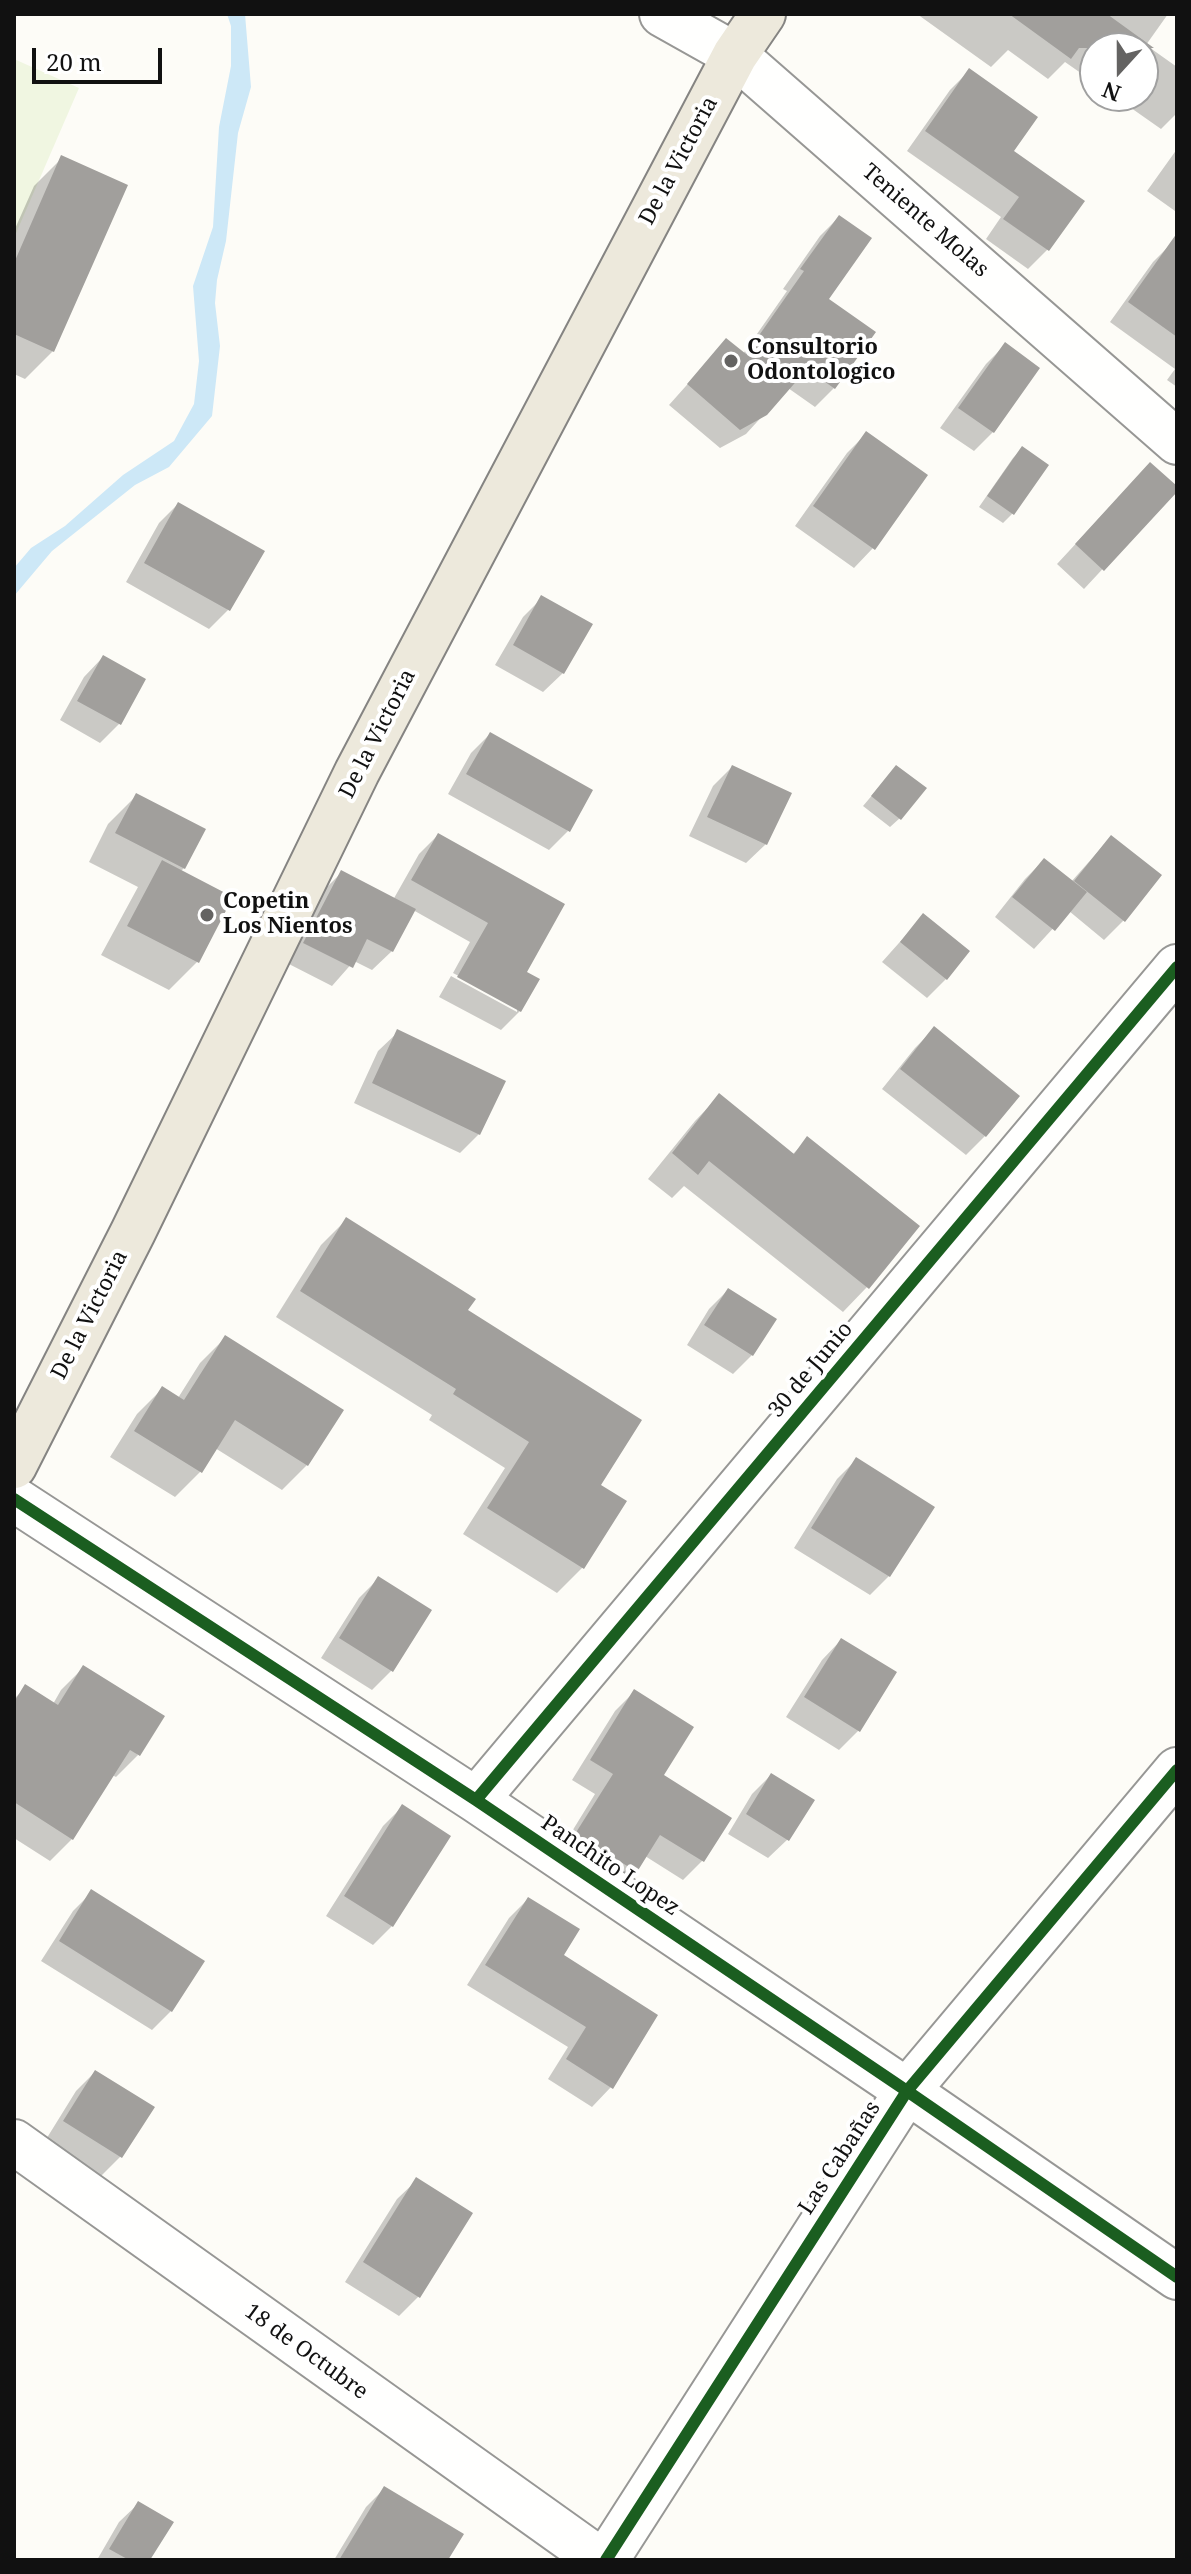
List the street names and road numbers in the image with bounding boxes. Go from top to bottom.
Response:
street label: De la Victoria [634,92,724,230]
street label: Teniente Molas [856,159,994,283]
street label: De la Victoria [334,665,422,803]
street label: De la Victoria [46,1246,134,1384]
street label: 30 de Junio [763,1317,859,1423]
street label: Panchito Lopez [536,1810,684,1922]
street label: Las Cabañas [794,2096,886,2220]
street label: 18 de Octubre [239,2298,373,2406]

